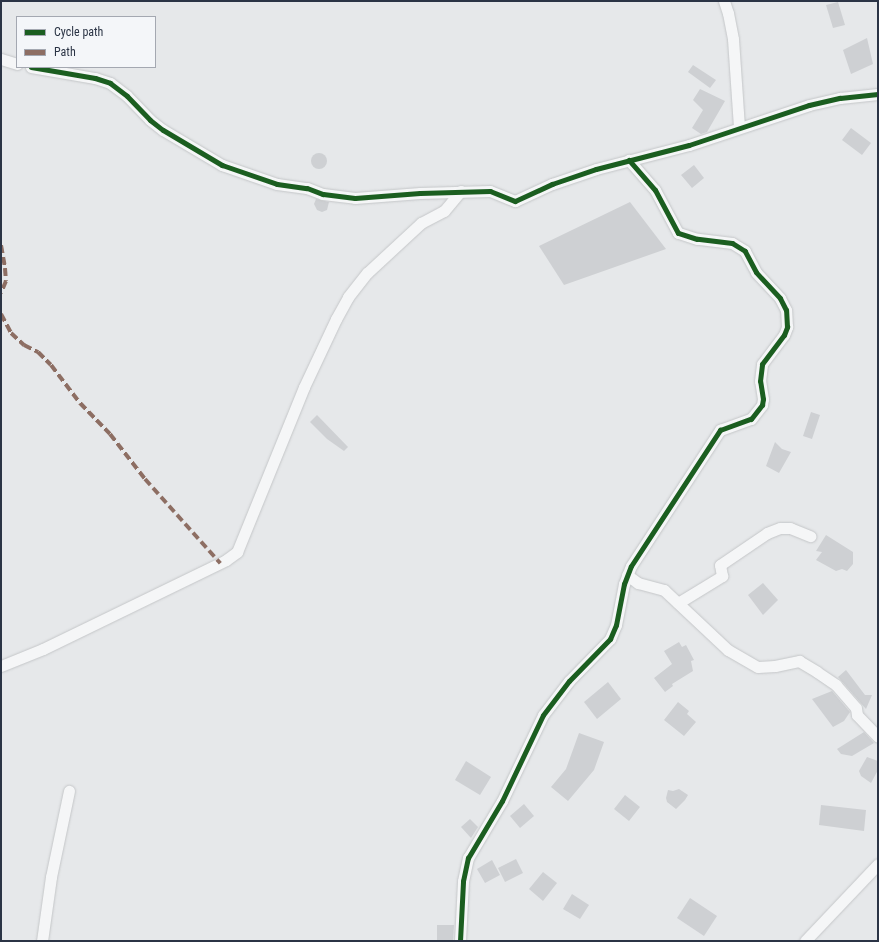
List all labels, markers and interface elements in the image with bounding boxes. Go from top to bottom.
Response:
legend [16,16,156,68]
text: Cycle path [54,25,103,39]
text: Path [54,45,76,59]

